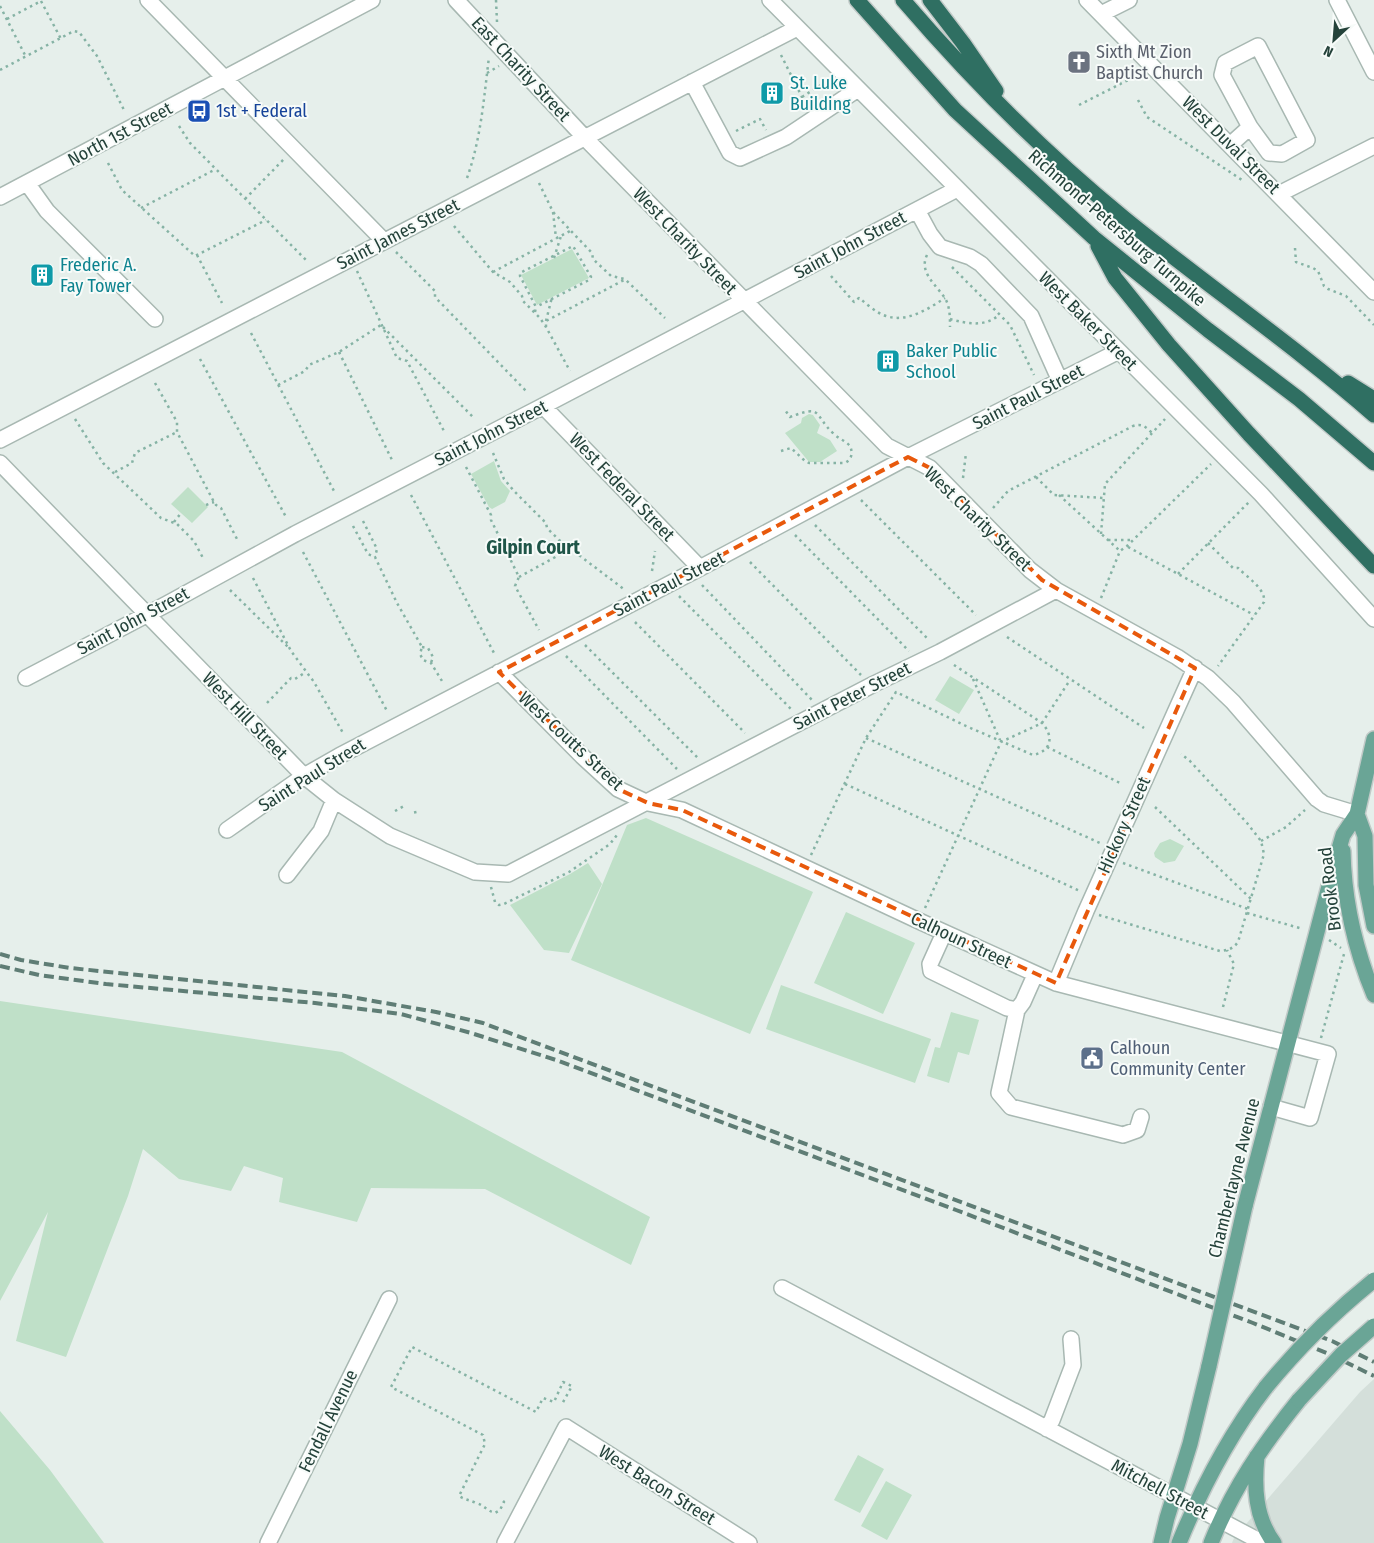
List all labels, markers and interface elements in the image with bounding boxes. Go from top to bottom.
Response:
street label: East Charity Street [467,12,575,126]
north arrow [1309,15,1359,65]
place label: Sixth Mt Zion Baptist Church [1096,41,1203,84]
text: N [1321,42,1336,61]
church icon: Sixth Mt Zion Baptist Church [1066,49,1092,75]
place label: St. Luke Building [790,72,851,115]
building icon: St. Luke Building [759,80,785,106]
street label: West Duval Street [1177,91,1285,199]
street label: North 1st Street [64,97,176,171]
bus stop icon: 1st + Federal [186,98,212,124]
place label: 1st + Federal [216,100,307,122]
street label: Richmond-Petersburg Turnpike [1024,145,1210,311]
street label: West Charity Street [628,183,742,299]
street label: Saint James Street [333,194,463,274]
street label: Saint John Street [790,206,910,284]
place label: Frederic A. Fay Tower [60,254,137,297]
building icon: Frederic A. Fay Tower [29,262,55,288]
street label: West Baker Street [1034,267,1142,375]
place label: Baker Public School [906,340,998,383]
building icon: Baker Public School [875,348,901,374]
street label: Saint Paul Street [969,359,1087,434]
street label: Saint John Street [431,395,551,471]
street label: West Federal Street [565,428,679,546]
street label: West Charity Street [920,462,1036,576]
district label: Gilpin Court [486,536,580,559]
street label: Saint Paul Street [610,546,728,621]
street label: Saint John Street [73,582,193,660]
street label: Saint Peter Street [790,657,915,735]
street label: West Hill Street [198,668,292,765]
street label: West Coutts Street [514,687,628,795]
street label: Saint Paul Street [255,733,370,817]
street label: Hickory Street [1093,773,1155,877]
street label: Brook Road [1314,846,1346,932]
street label: Calhoun Street [907,907,1015,973]
place label: Calhoun Community Center [1110,1037,1246,1080]
public building icon: Calhoun Community Center [1079,1045,1105,1071]
street label: Chamberlayne Avenue [1204,1096,1265,1260]
street label: Fendall Avenue [294,1366,362,1476]
street label: West Bacon Street [595,1440,720,1530]
street label: Mitchell Street [1108,1454,1213,1524]

